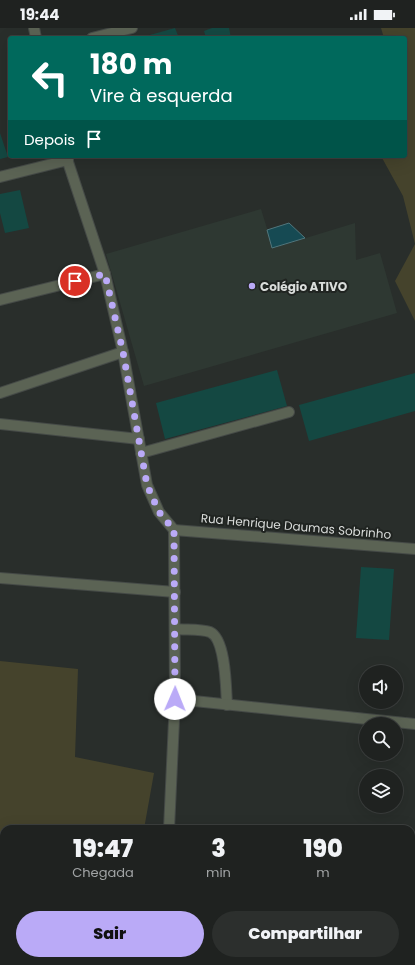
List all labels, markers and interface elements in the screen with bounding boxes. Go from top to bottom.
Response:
text: 19:44 [20,4,59,25]
text: 180 m [90,45,173,84]
icon: left [24,52,76,104]
text: Vire à esquerda [90,83,233,108]
icon: arrive [83,128,105,150]
text: Depois [24,129,75,150]
pin [58,264,92,298]
icon: arrive [64,270,86,292]
place label: Colégio ATIVO [260,278,348,295]
marker: Colégio ATIVO [247,281,257,291]
street label: Rua Henrique Daumas Sobrinho [200,509,392,543]
map controls [359,665,403,813]
button: sound [359,665,403,709]
position arrow [154,678,196,720]
button: search [359,717,403,761]
button: layers [359,769,403,813]
text: 19:47 [73,832,133,865]
text: 3 [211,832,226,865]
text: 190 [303,832,343,865]
text: Chegada [72,863,134,882]
text: min [206,863,231,882]
text: m [316,863,330,882]
button: Sair [16,911,204,957]
button: Compartilhar [212,911,399,957]

